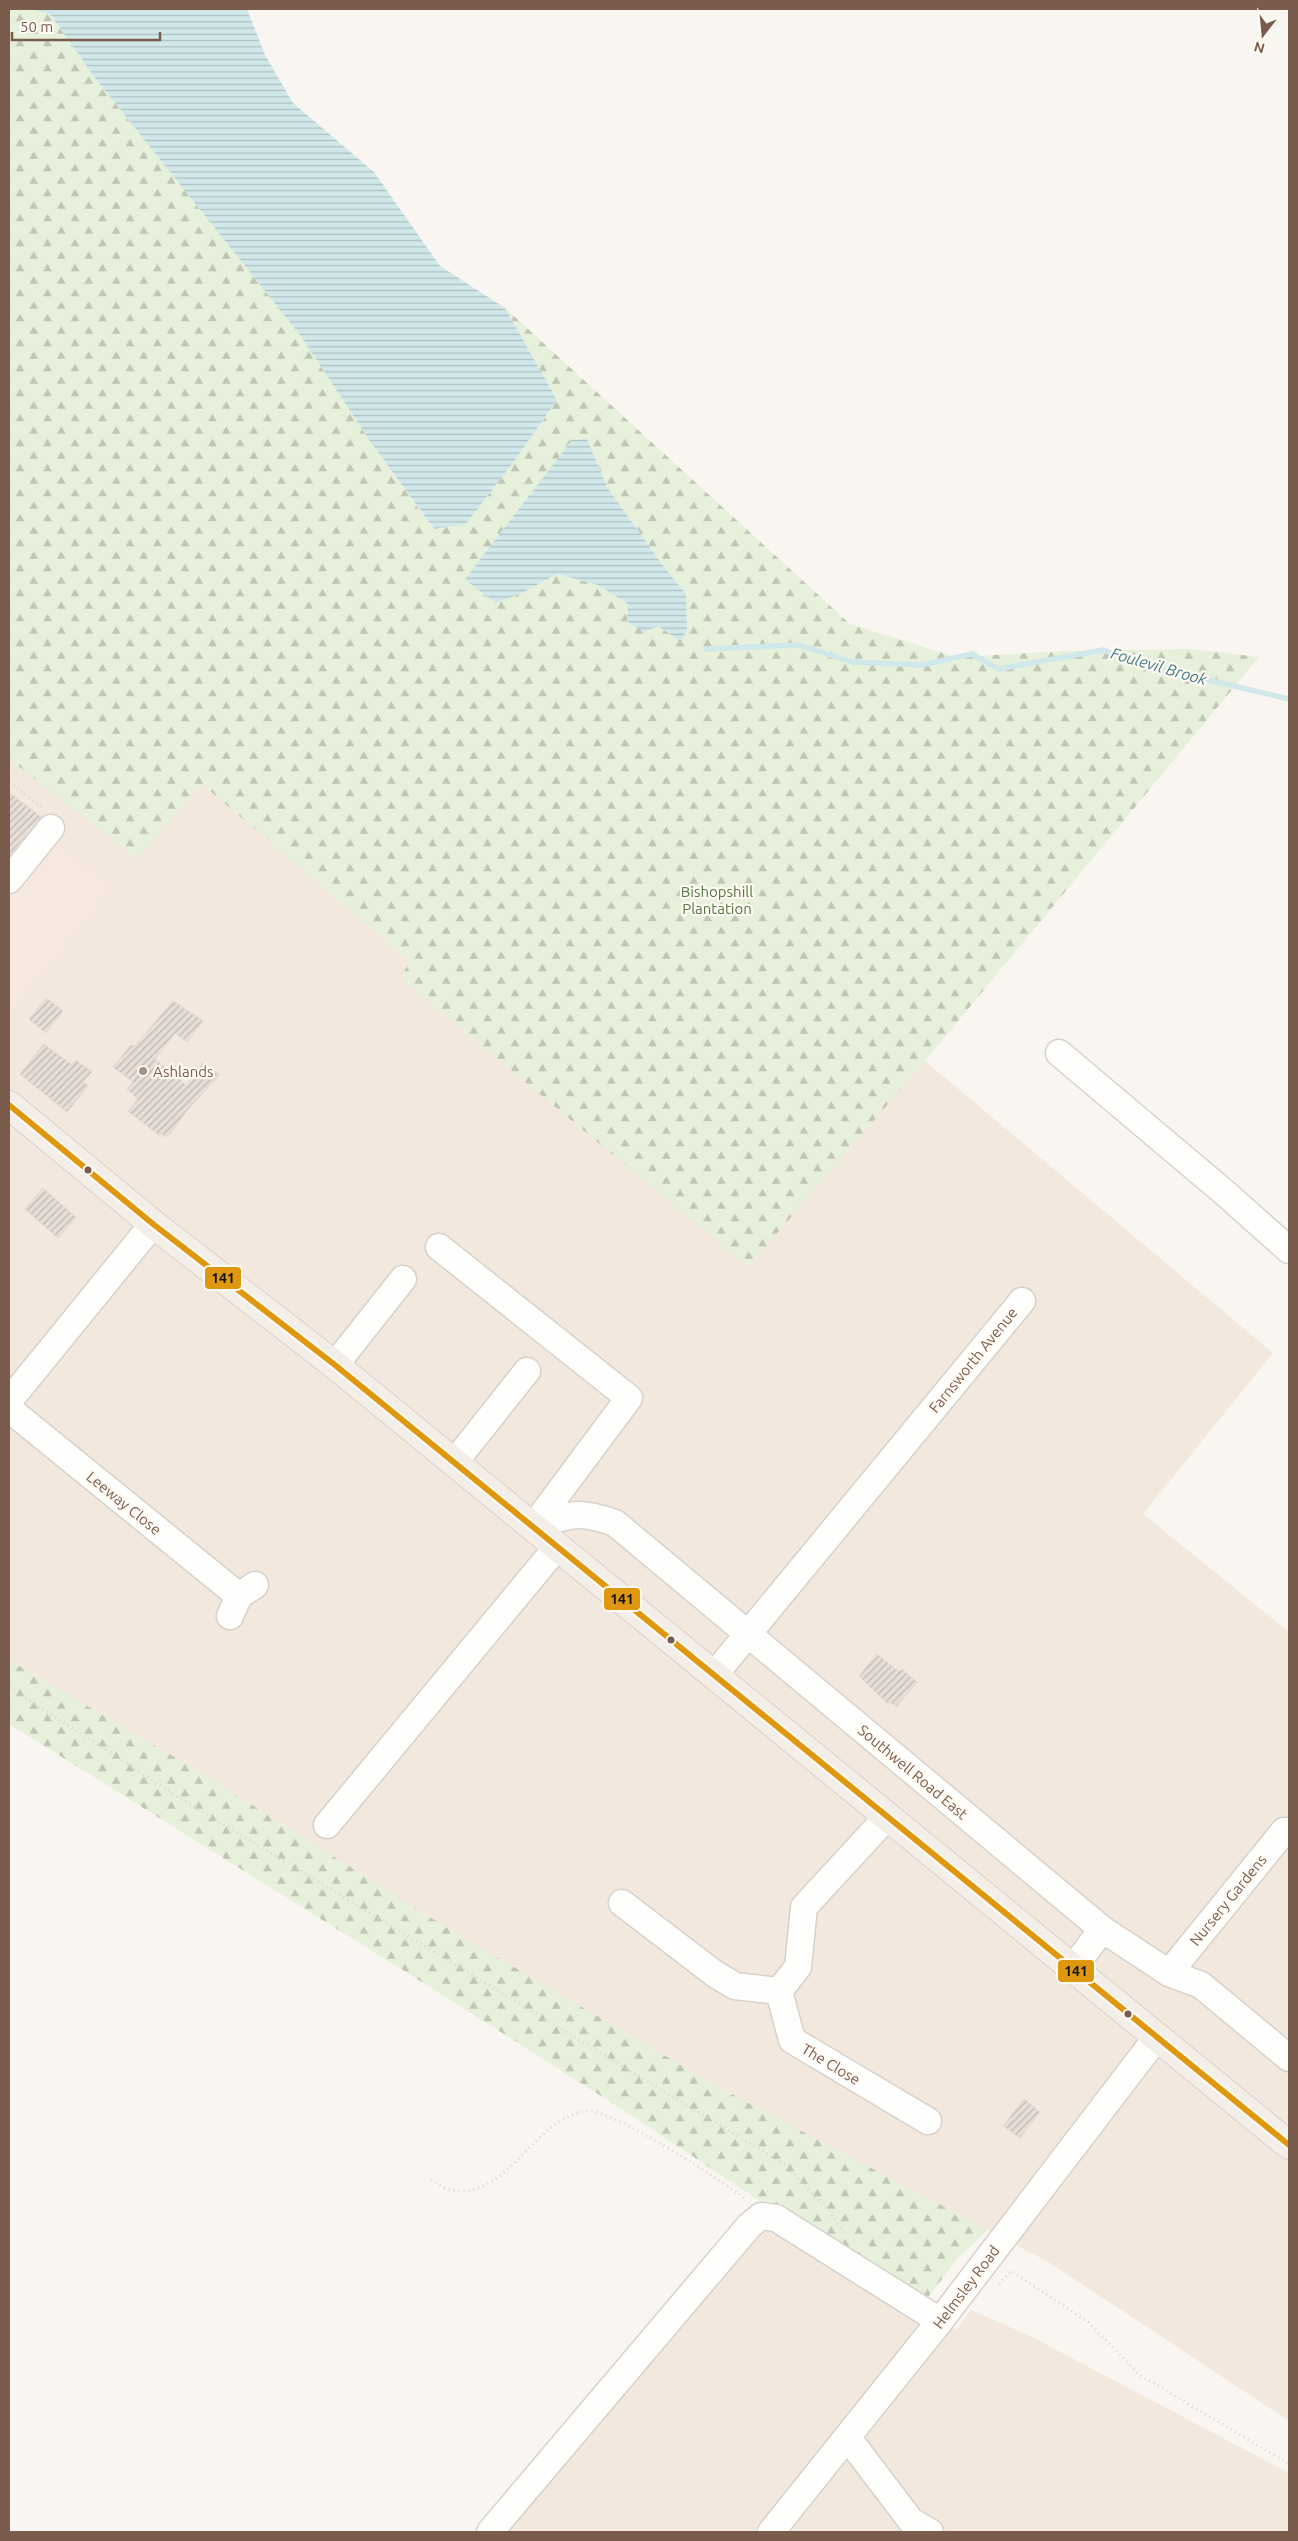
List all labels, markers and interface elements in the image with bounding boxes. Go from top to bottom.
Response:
scale bar [12,10,160,42]
north arrow [1238,10,1288,60]
text: 50 m [20,18,53,35]
text: N [1252,38,1267,57]
water label: Foulevil Brook [1109,644,1210,689]
park label: Bishopshill Plantation [681,883,753,917]
place label: Ashlands [153,1063,214,1080]
marker: Ashlands [137,1065,149,1077]
unlabelled marker [83,1165,93,1175]
line badge: 141 [204,1266,242,1290]
text: 141 [211,1270,235,1286]
street label: Farnsworth Avenue [925,1304,1021,1416]
street label: Leeway Close [83,1468,165,1538]
line badge: 141 [603,1587,641,1611]
text: 141 [610,1591,634,1607]
unlabelled marker [666,1635,676,1645]
street label: Southwell Road East [855,1721,971,1823]
street label: Nursery Gardens [1186,1851,1270,1949]
line badge: 141 [1057,1959,1095,1983]
text: 141 [1064,1963,1088,1979]
unlabelled marker [1123,2009,1133,2019]
street label: The Close [799,2040,863,2088]
street label: Helmsley Road [929,2242,1003,2332]

